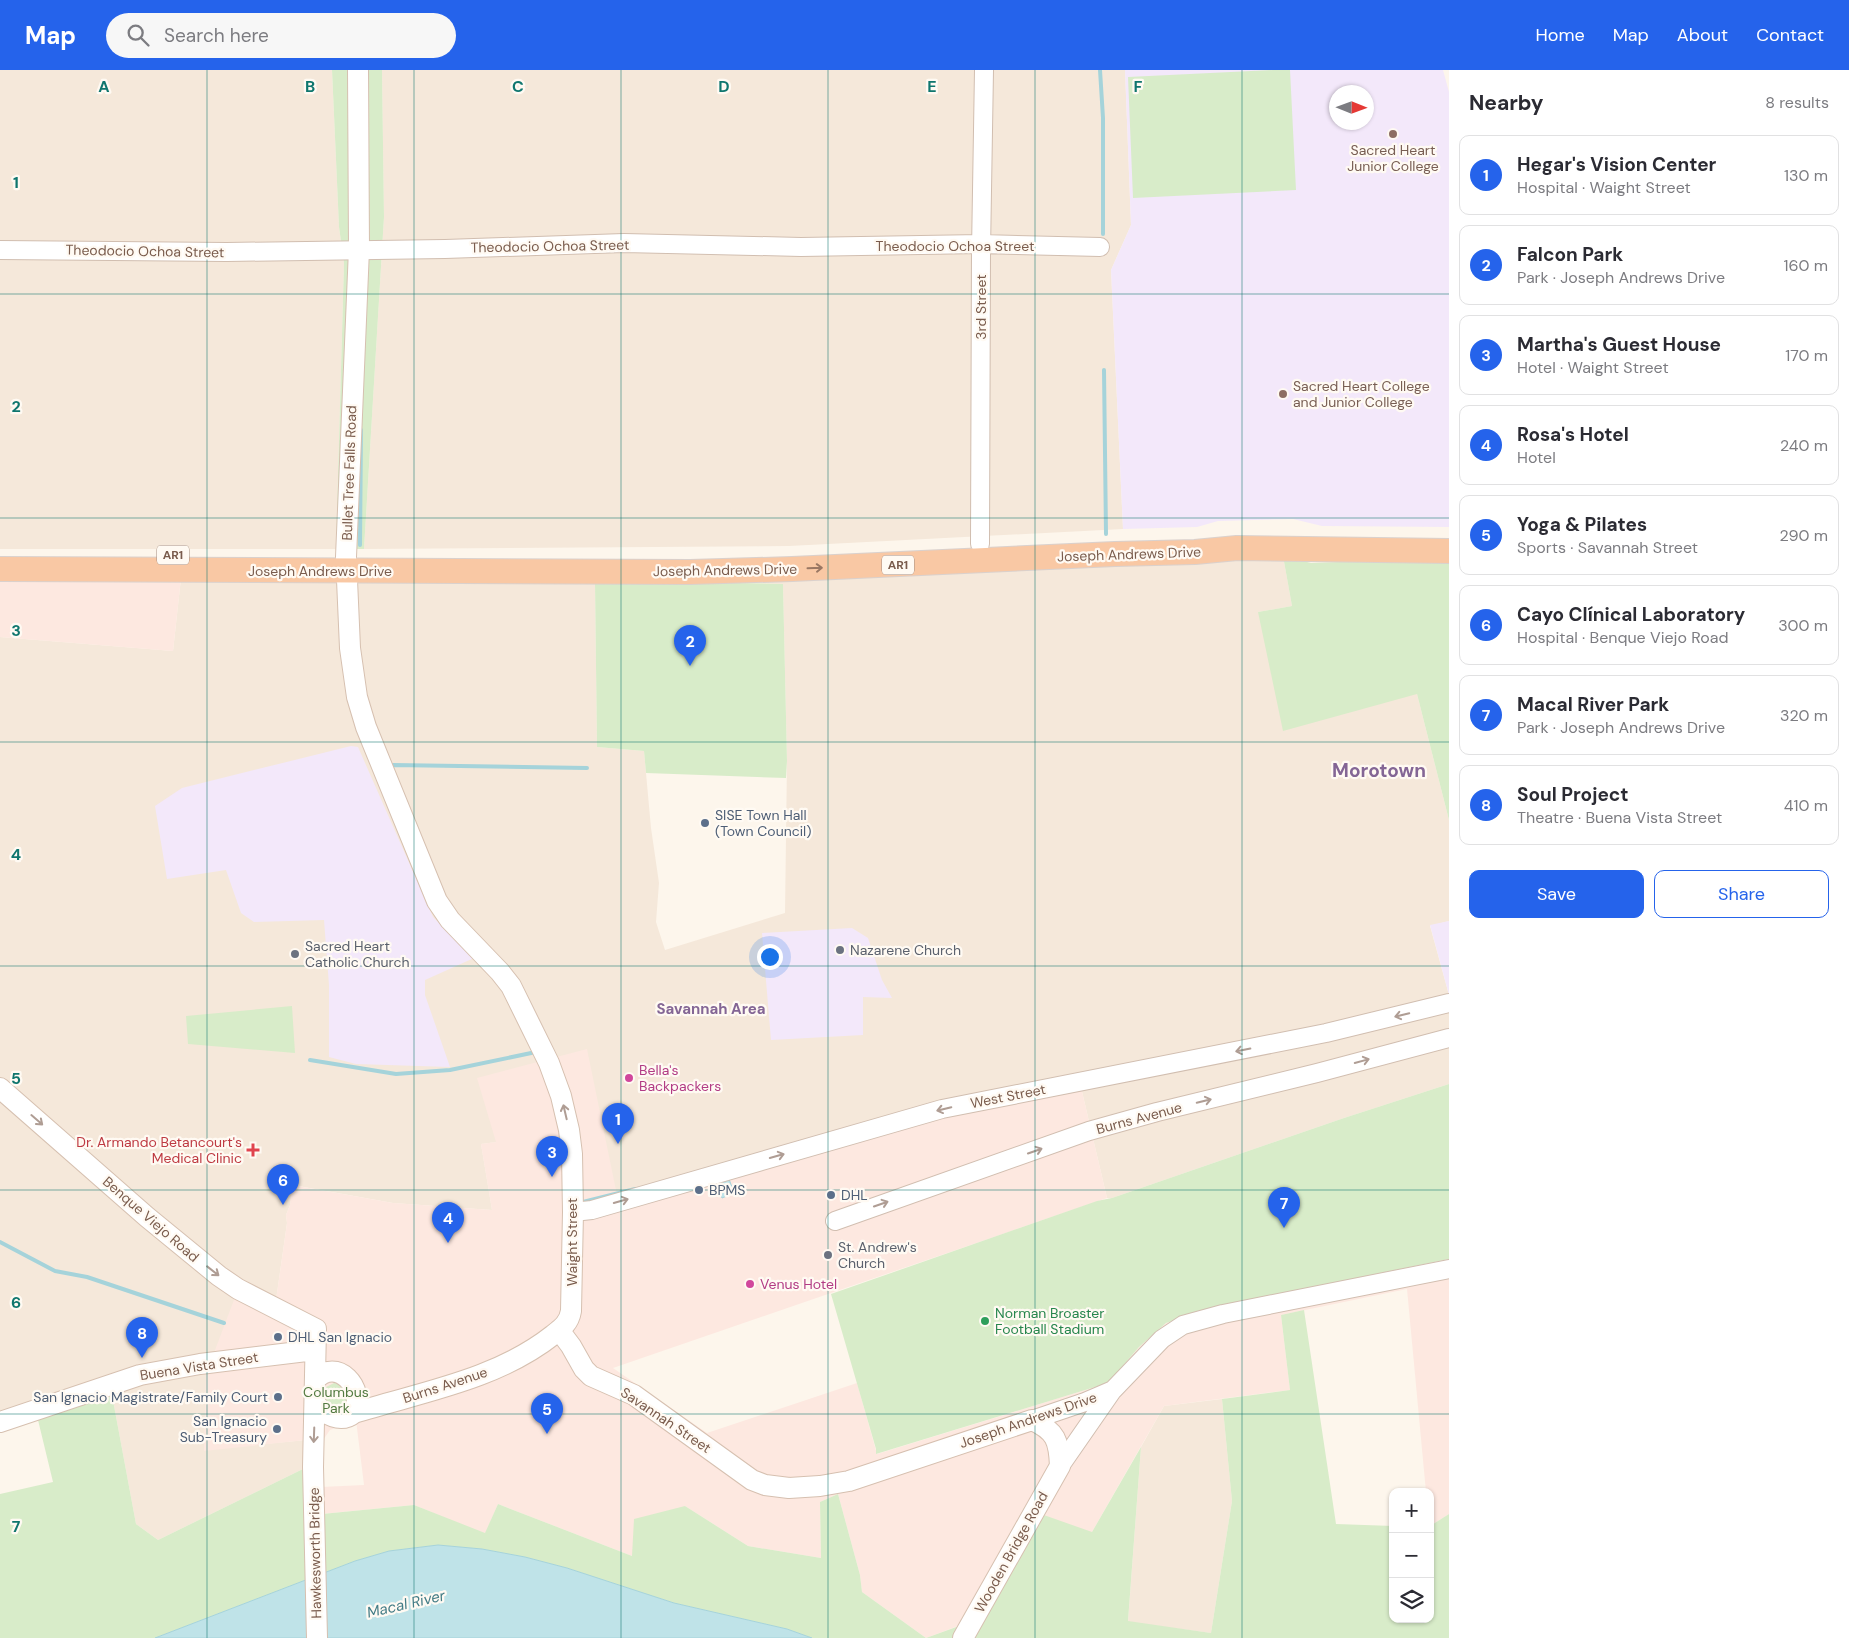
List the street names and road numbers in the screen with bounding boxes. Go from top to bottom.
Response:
street label: Theodocio Ochoa Street [470,236,630,256]
street label: Theodocio Ochoa Street [876,237,1034,255]
street label: Theodocio Ochoa Street [65,241,225,261]
street label: 3rd Street [972,274,990,340]
street label: Bullet Tree Falls Road [338,405,360,541]
street label: Joseph Andrews Drive [1057,542,1201,566]
road number: AR1 [157,546,189,564]
road number: AR1 [882,556,914,574]
street label: Joseph Andrews Drive [653,560,797,580]
street label: Joseph Andrews Drive [248,562,392,580]
street label: West Street [969,1080,1047,1112]
street label: Burns Avenue [1094,1098,1184,1138]
street label: Benque Viejo Road [99,1172,203,1266]
street label: Waight Street [563,1198,581,1286]
street label: Buena Vista Street [138,1348,260,1384]
street label: Burns Avenue [400,1363,490,1407]
street label: Savannah Street [617,1383,715,1457]
street label: Joseph Andrews Drive [957,1388,1099,1452]
street label: Hawkesworth Bridge [305,1487,325,1619]
street label: Wooden Bridge Road [970,1488,1052,1616]

